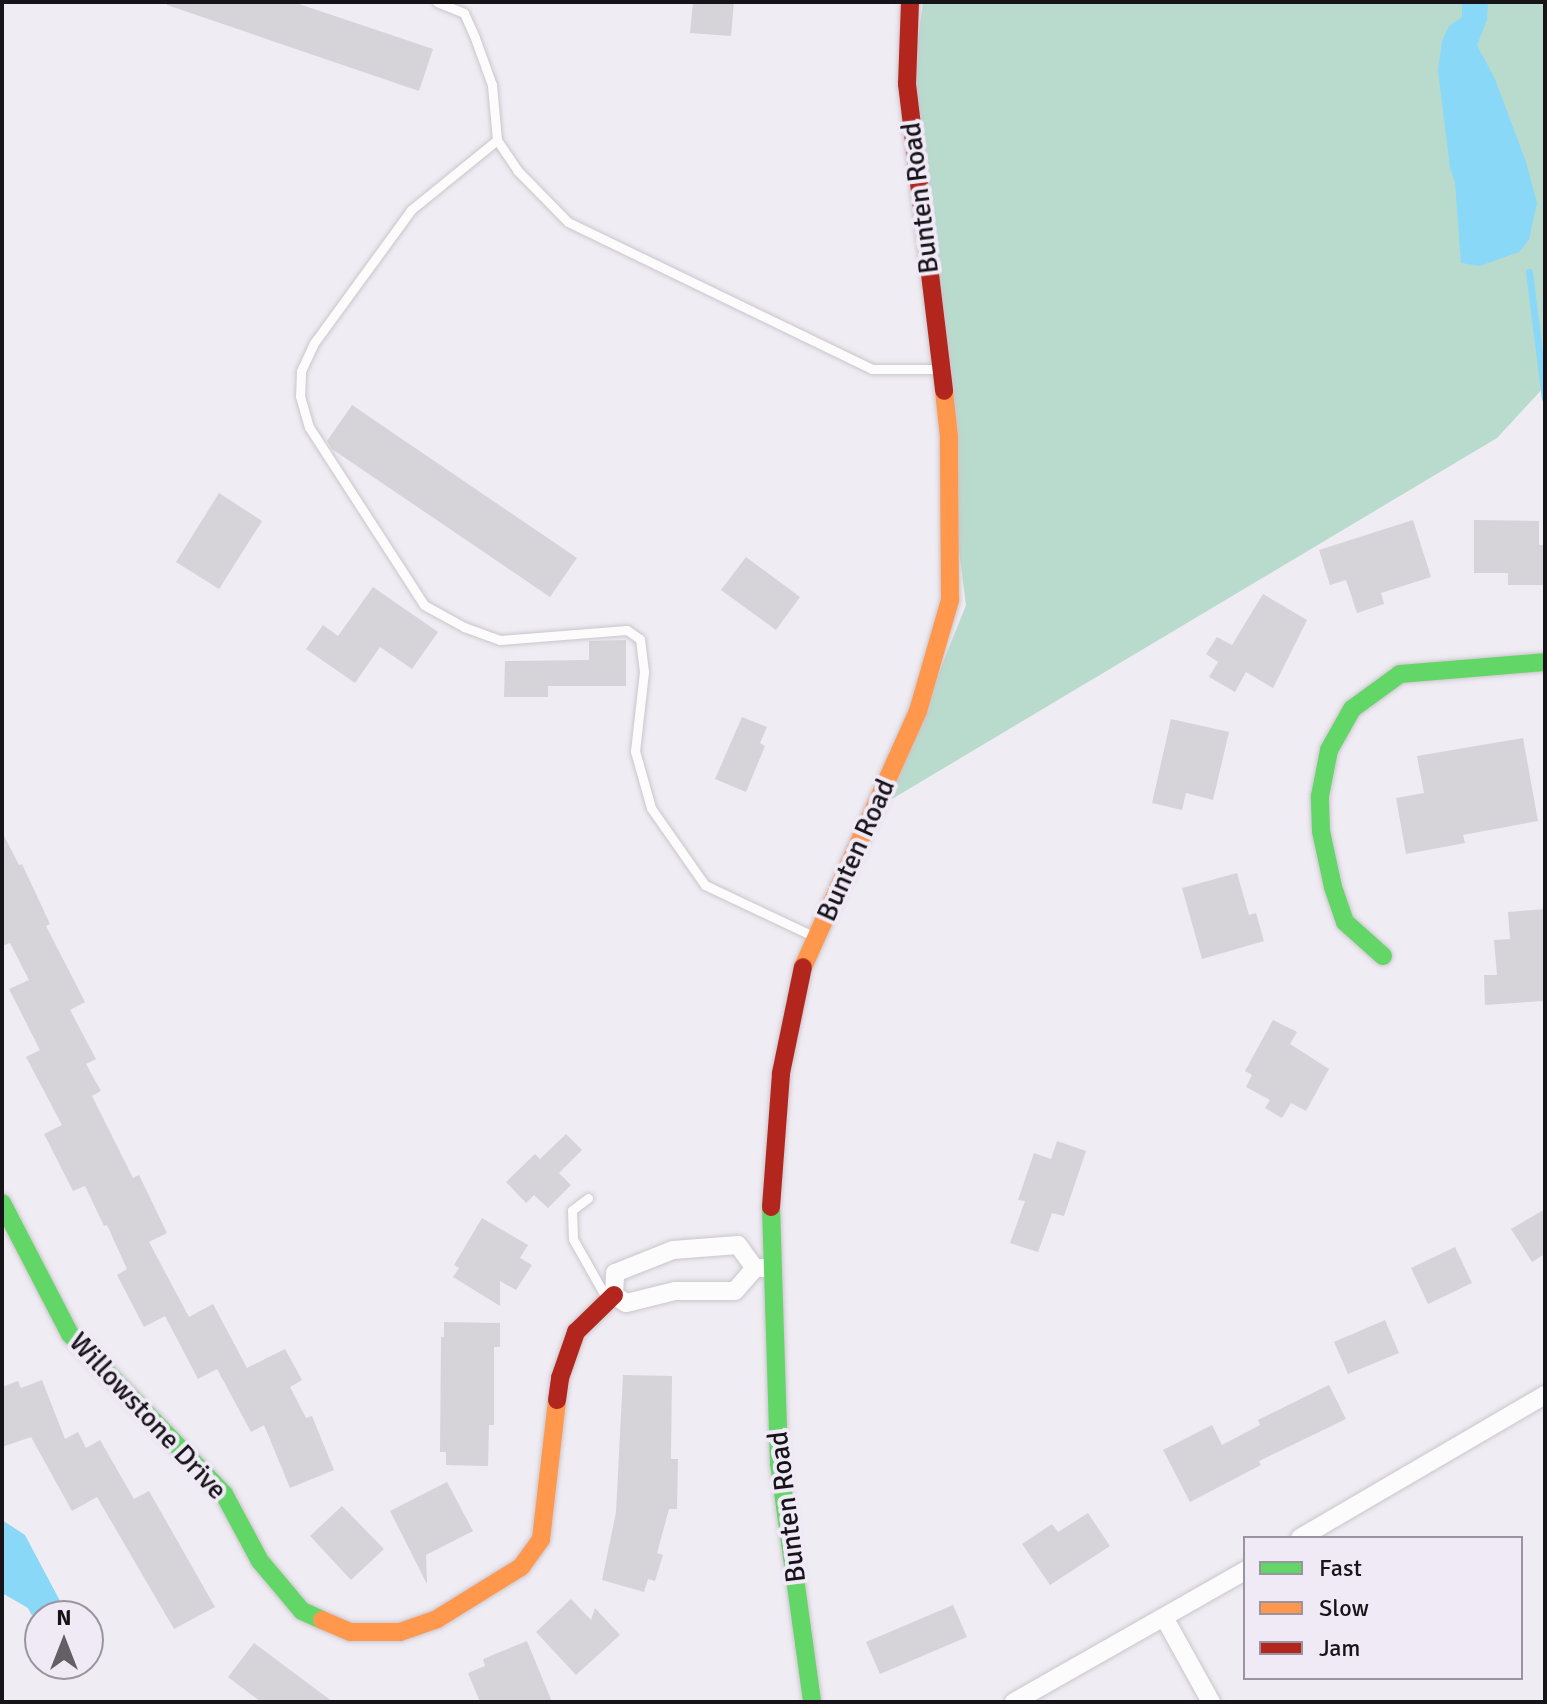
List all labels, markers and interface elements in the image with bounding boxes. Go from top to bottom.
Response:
street label: Bunten Road [894,120,946,276]
street label: Bunten Road [810,774,902,926]
street label: Willowstone Drive [62,1325,234,1507]
street label: Bunten Road [761,1429,813,1585]
legend [1243,1536,1523,1680]
text: Fast [1319,1553,1362,1583]
text: Slow [1319,1593,1369,1623]
north arrow [24,1600,104,1680]
text: N [56,1604,72,1631]
text: Jam [1319,1633,1360,1663]

